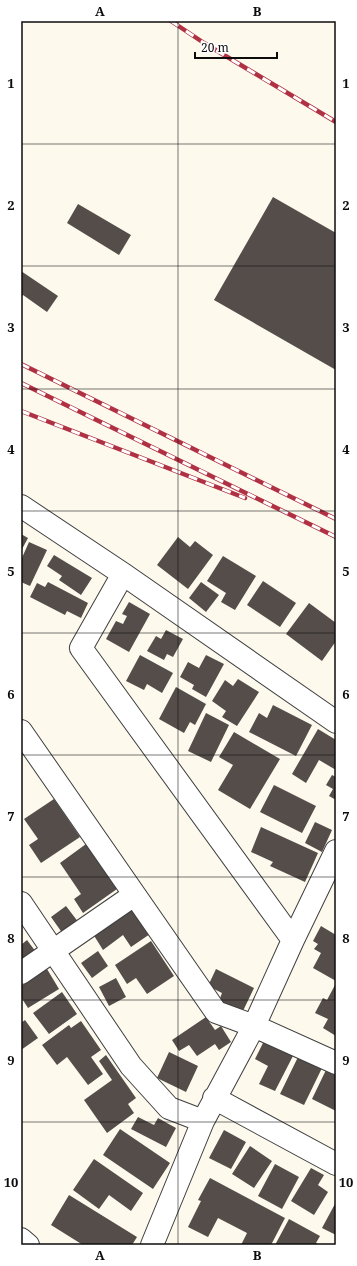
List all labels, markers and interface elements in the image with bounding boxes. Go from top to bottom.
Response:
text: A [95,2,105,20]
text: B [253,2,262,20]
scale bar [195,34,277,60]
text: 20 m [201,39,229,56]
text: 1 [7,74,15,92]
text: 1 [342,74,350,92]
text: 2 [7,196,15,214]
text: 2 [342,196,350,214]
text: 3 [7,318,15,336]
text: 3 [342,318,350,336]
text: 4 [7,440,15,458]
text: 4 [342,440,350,458]
text: 5 [7,562,15,580]
text: 5 [342,562,350,580]
text: 6 [7,685,15,703]
text: 6 [342,685,350,703]
text: 7 [7,807,15,825]
text: 7 [342,807,350,825]
text: 8 [7,929,15,947]
text: 8 [342,929,350,947]
text: 9 [7,1051,15,1069]
text: 9 [342,1051,350,1069]
text: 10 [4,1173,18,1191]
text: 10 [339,1173,353,1191]
text: A [95,1246,105,1264]
text: B [253,1246,262,1264]

